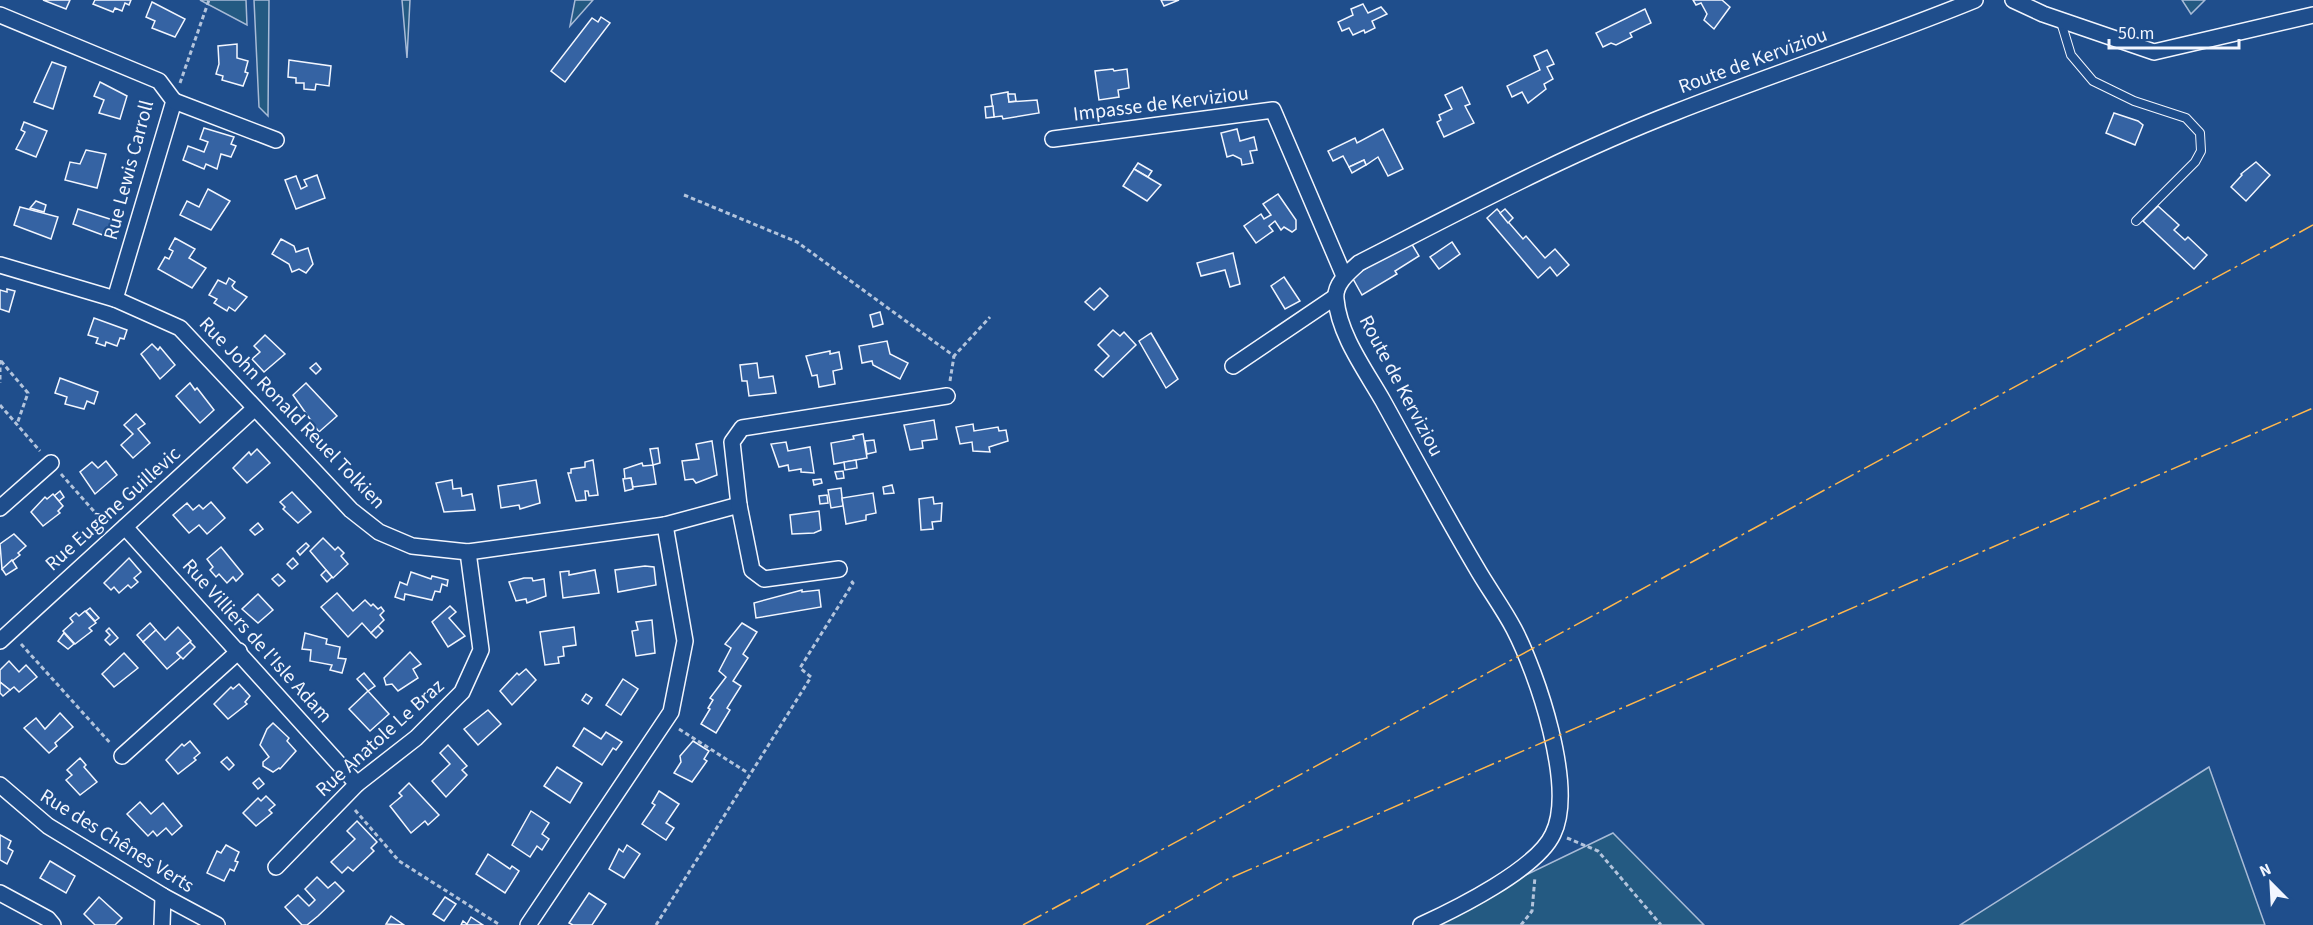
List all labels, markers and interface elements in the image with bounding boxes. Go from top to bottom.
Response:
scale bar [2109,12,2240,50]
street label: Route de Kerviziou [1675,21,1831,101]
text: 50 m [2118,21,2154,46]
street label: Impasse de Kerviziou [1072,79,1250,129]
street label: Rue Lewis Carroll [97,97,161,243]
street label: Route de Kerviziou [1352,310,1450,462]
street label: Rue John Ronald Reuel Tolkien [192,311,392,515]
street label: Rue Eugène Guillevic [39,440,187,578]
street label: Rue Villiers de l'Isle Adam [176,553,338,729]
street label: Rue Anatole Le Braz [310,673,450,803]
street label: Rue des Chênes Verts [35,782,199,900]
north arrow [2241,853,2301,913]
text: N [2256,858,2275,882]

